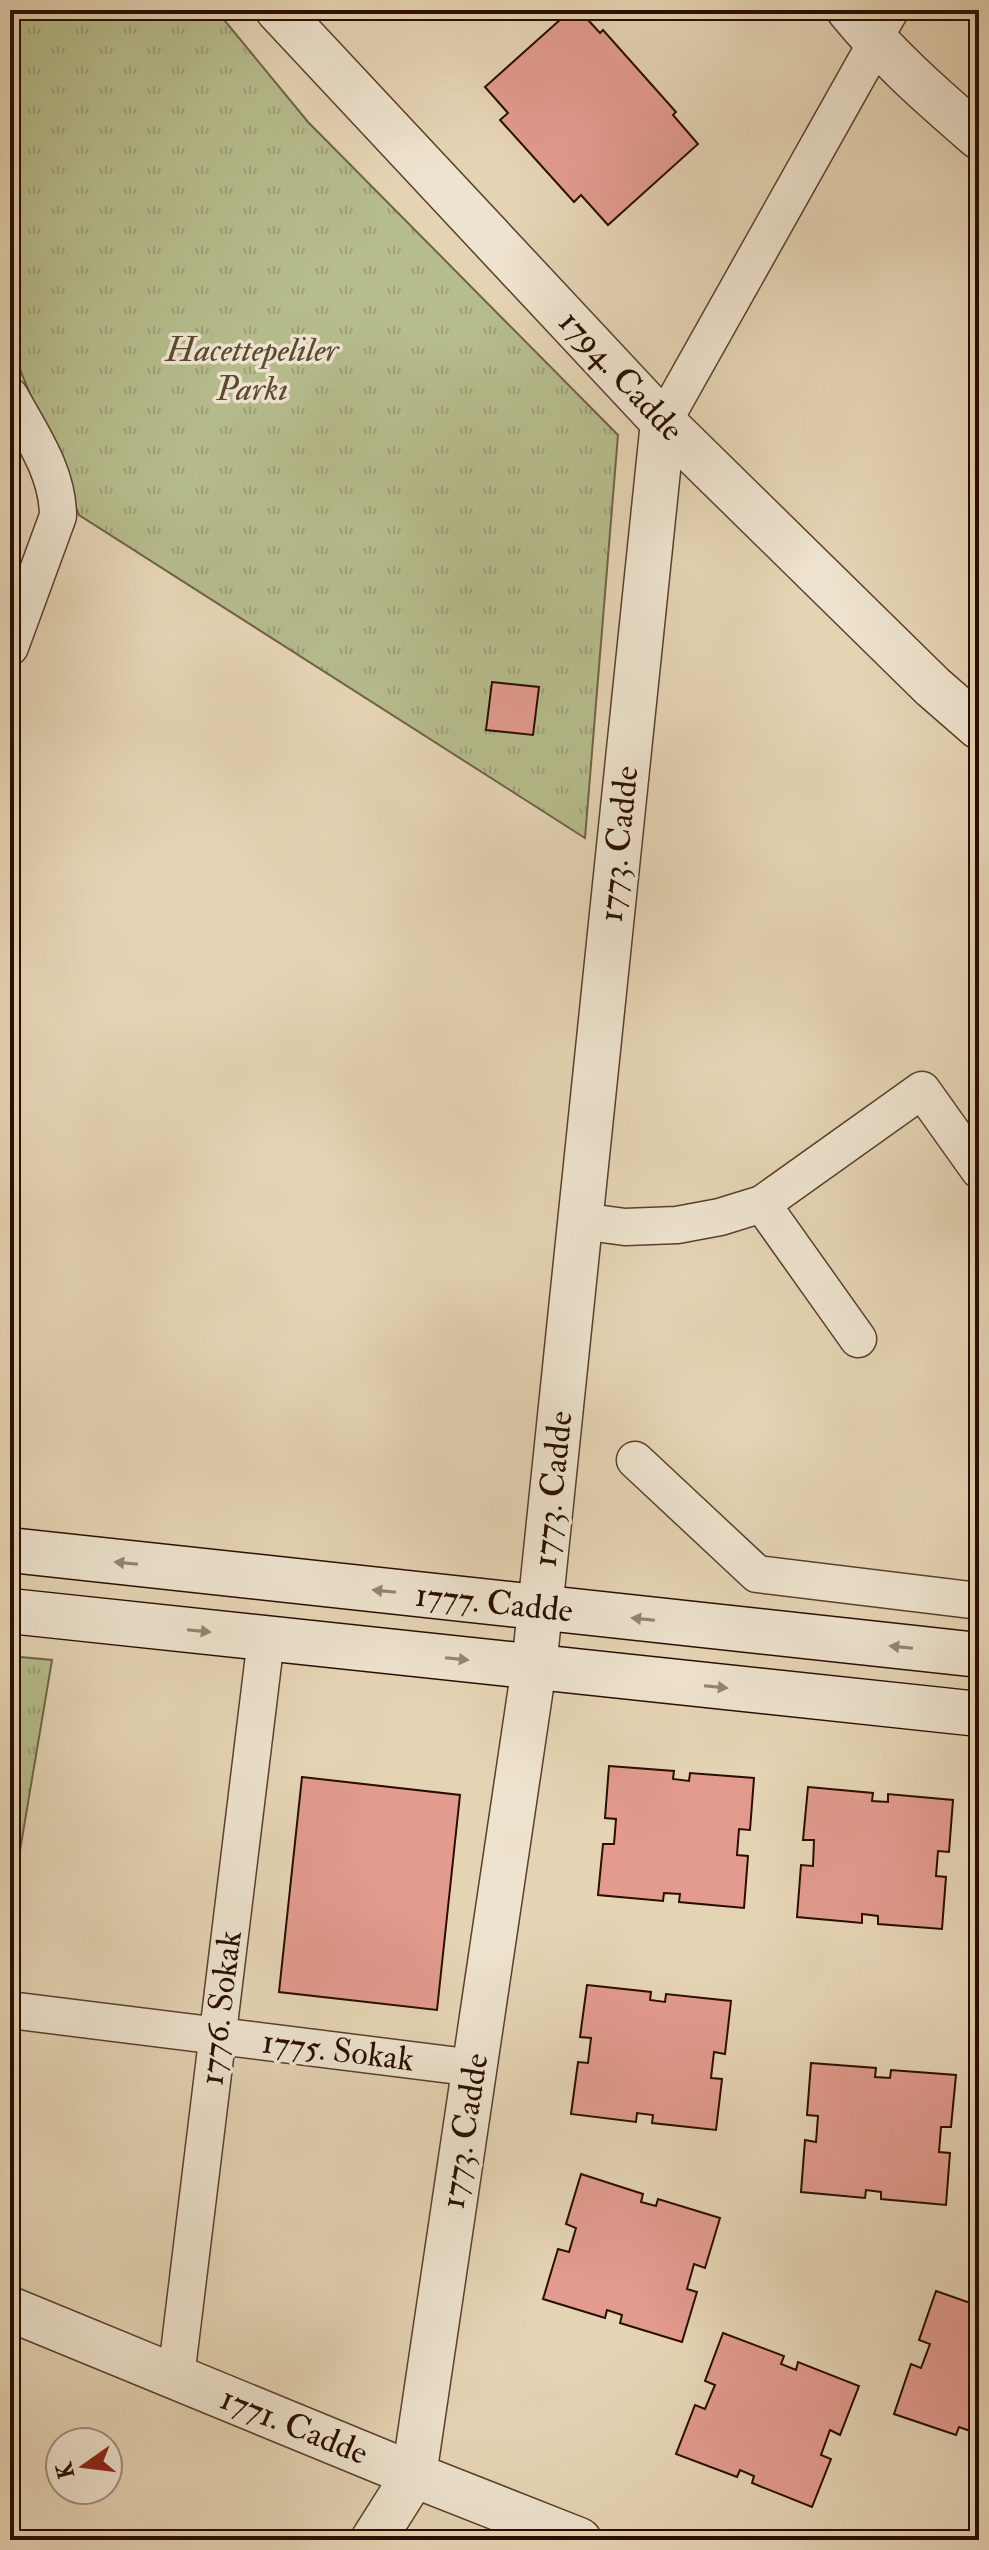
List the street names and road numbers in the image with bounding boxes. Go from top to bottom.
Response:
street label: 1794. Cadde [549,301,693,451]
street label: 1773. Cadde [589,764,649,924]
street label: 1773. Cadde [523,1409,583,1569]
street label: 1777. Cadde [413,1573,575,1633]
street label: 1776. Sokak [190,1928,252,2088]
street label: 1775. Sokak [260,2020,416,2082]
street label: 1773. Cadde [432,2050,498,2212]
street label: 1771. Cadde [214,2377,374,2475]

